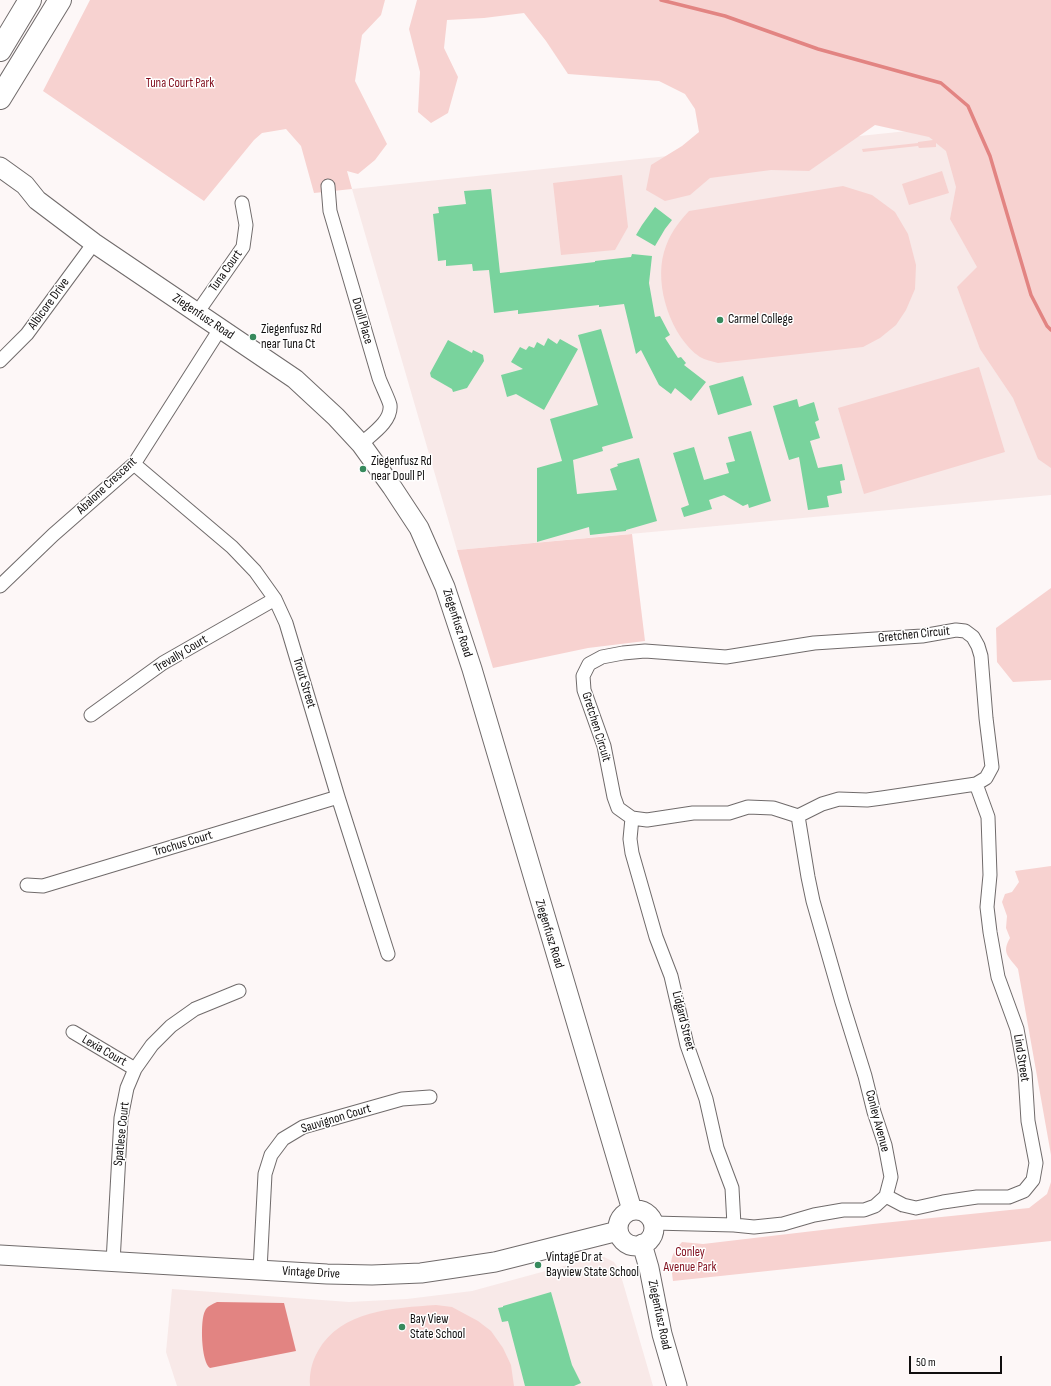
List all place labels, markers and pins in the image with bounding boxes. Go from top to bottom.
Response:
place label: Carmel College [728,312,793,328]
marker: Carmel College [715,315,725,325]
place label: Ziegenfusz Rd near Tuna Ct [261,322,322,353]
marker: Ziegenfusz Rd near Tuna Ct [248,332,258,342]
place label: Ziegenfusz Rd near Doull Pl [371,454,432,485]
marker: Ziegenfusz Rd near Doull Pl [358,464,368,474]
place label: Vintage Dr at Bayview State School [546,1250,639,1281]
marker: Vintage Dr at Bayview State School [533,1260,543,1270]
place label: Bay View State School [410,1312,465,1343]
marker: Bay View State School [397,1322,407,1332]

